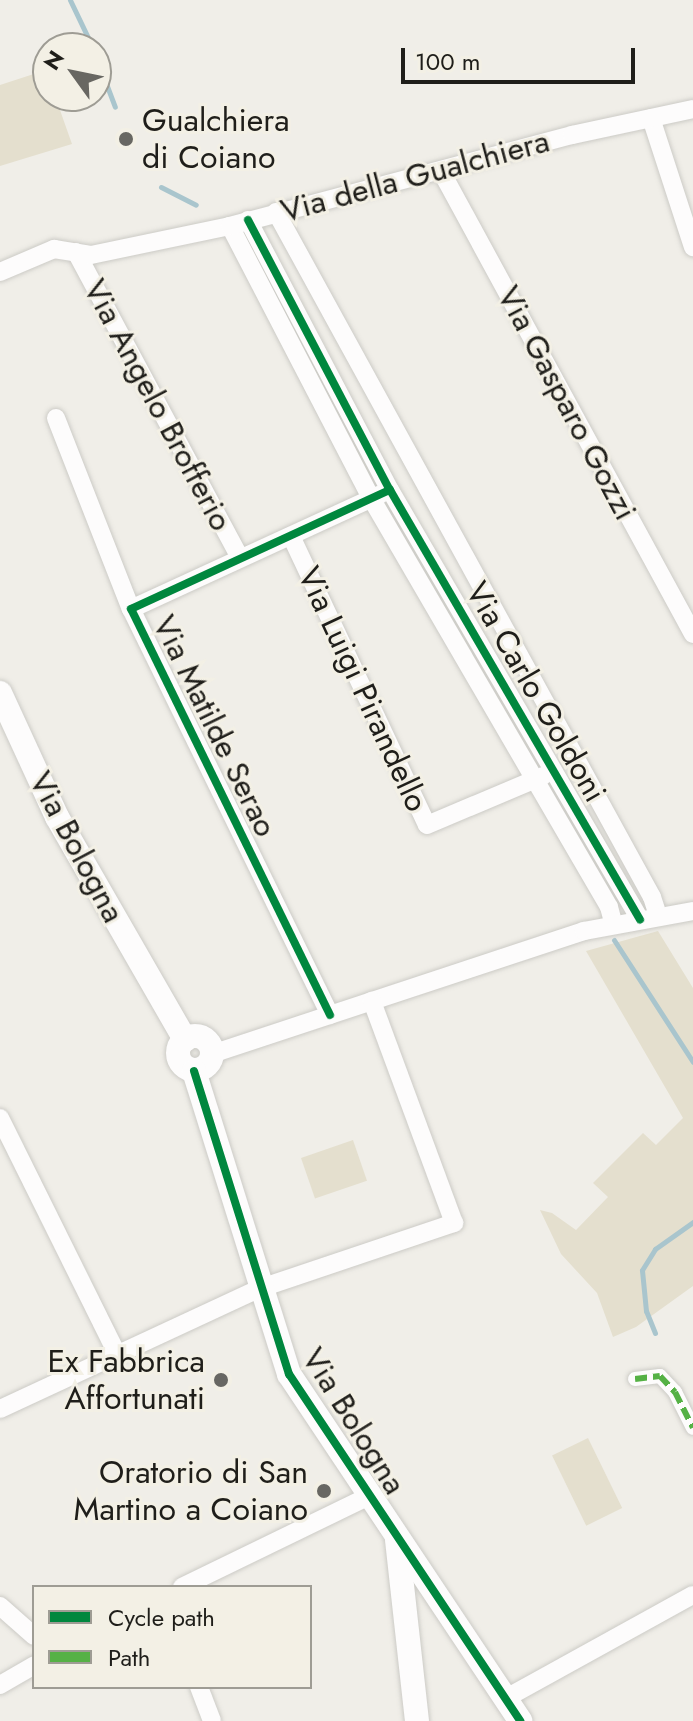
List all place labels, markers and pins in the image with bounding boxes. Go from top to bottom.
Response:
place label: Gualchiera di Coiano [142,102,290,177]
marker: Gualchiera di Coiano [117,130,135,148]
place label: Ex Fabbrica Affortunati [47,1343,205,1418]
marker: Ex Fabbrica Affortunati [212,1371,230,1389]
place label: Oratorio di San Martino a Coiano [73,1454,308,1529]
marker: Oratorio di San Martino a Coiano [315,1482,333,1500]

